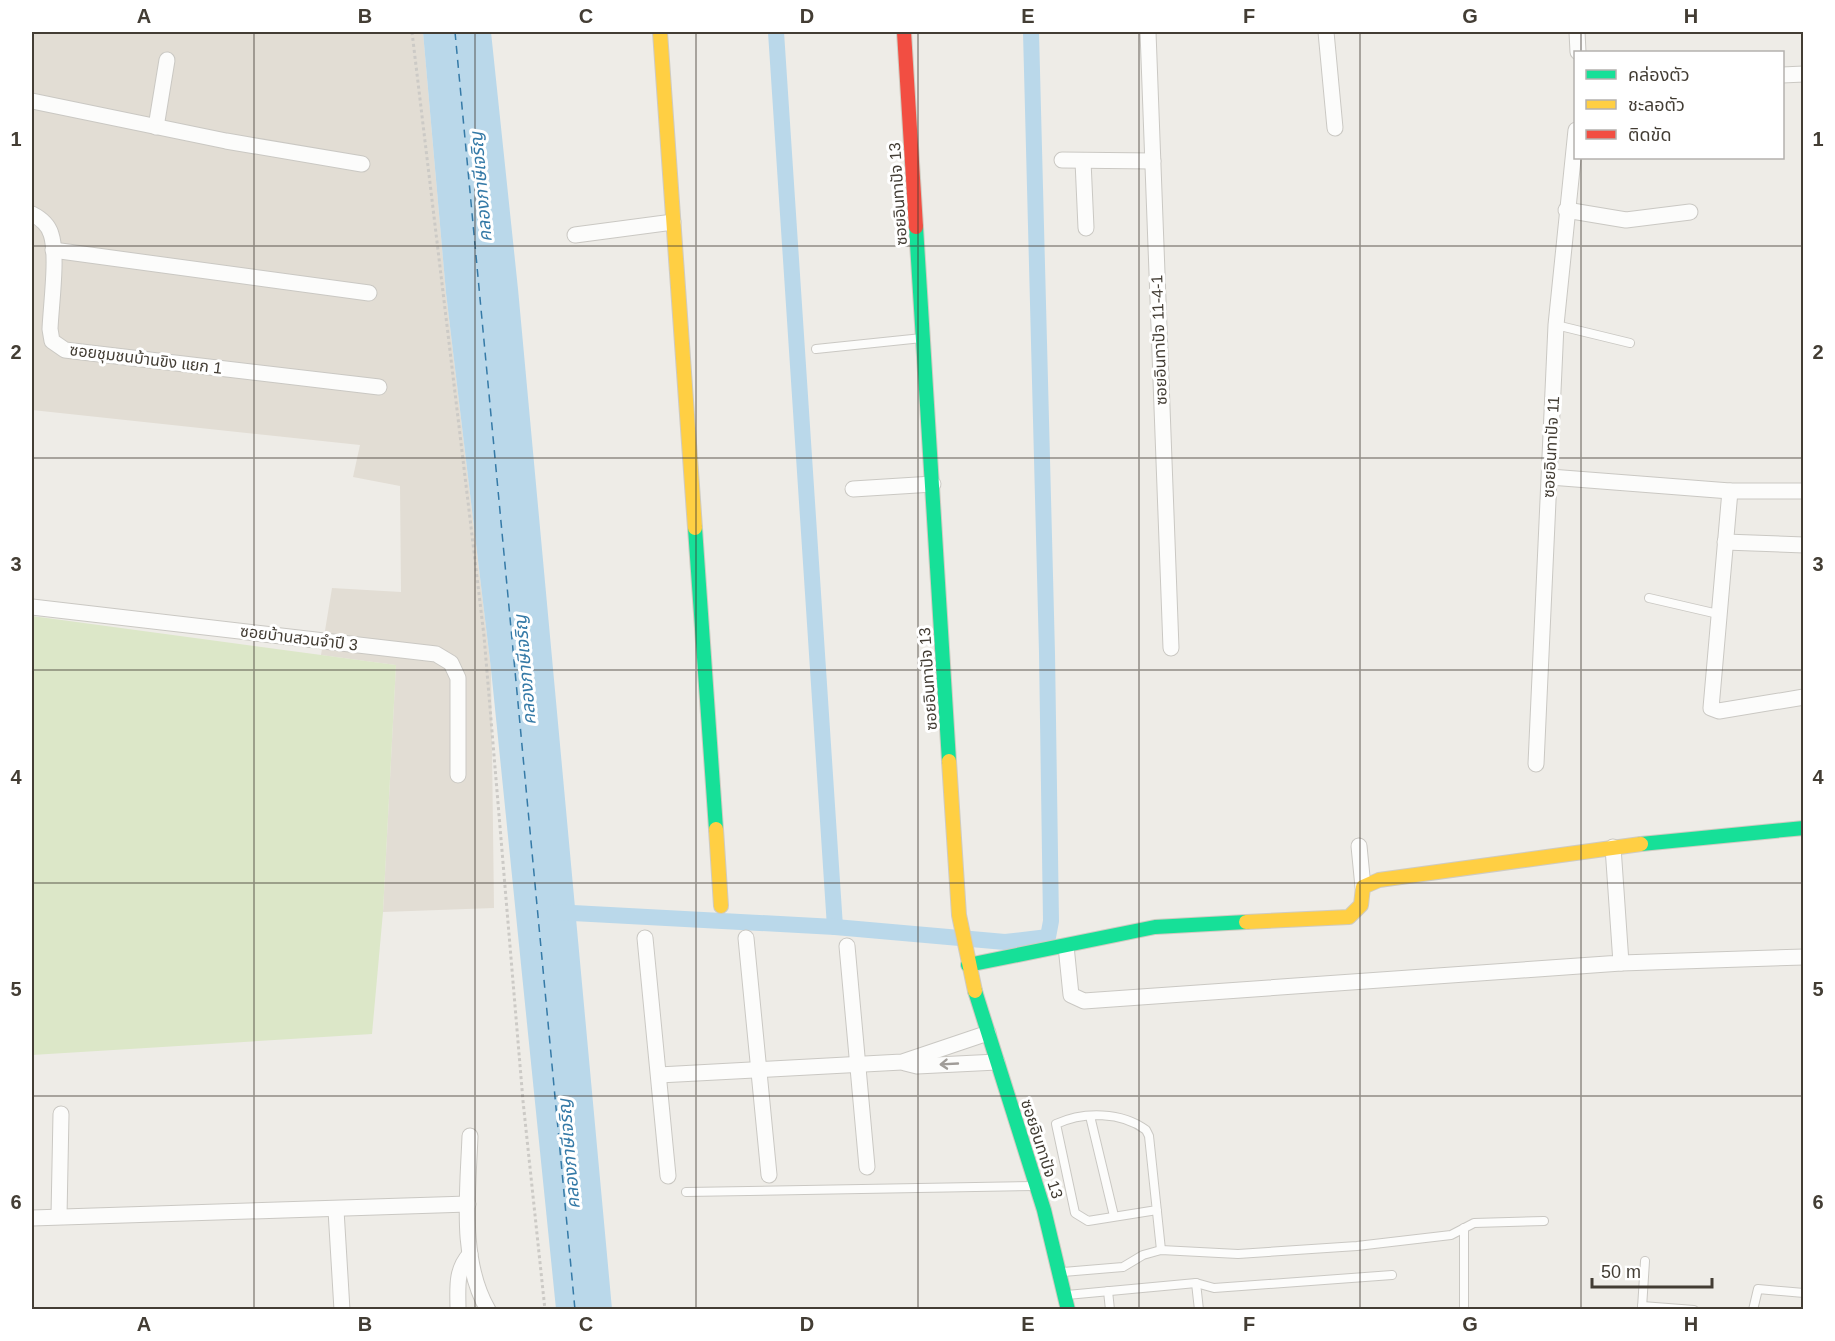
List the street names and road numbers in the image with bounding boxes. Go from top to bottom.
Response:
street label: ซอยอินทาปัจ 13 [886,142,910,246]
street label: ซอยอินทาปัจ 11-4-1 [1148,274,1170,406]
street label: ซอยชุมชนบ้านขิง แยก 1 [69,341,223,378]
street label: ซอยอินทาปัจ 11 [1540,395,1562,498]
street label: ซอยบ้านสวนจำปี 3 [239,622,359,654]
street label: ซอยอินทาปัจ 13 [916,627,940,731]
street label: ซอยอินทาปัจ 13 [1018,1097,1066,1201]

